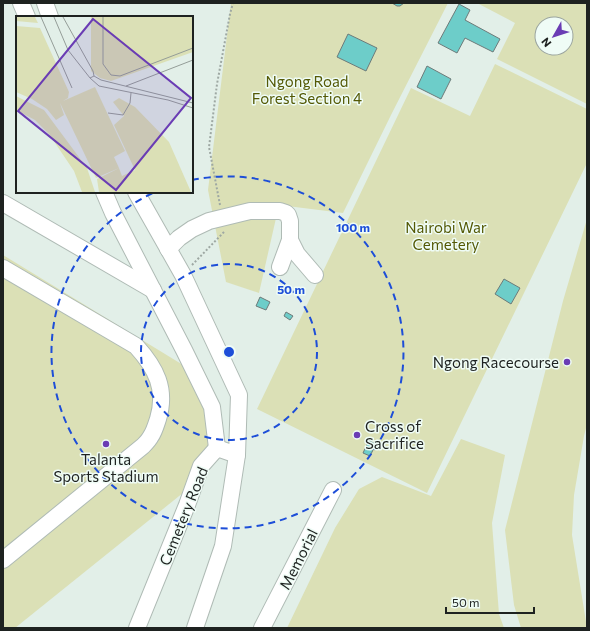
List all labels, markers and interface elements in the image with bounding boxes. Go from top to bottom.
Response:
inset map [16,16,193,193]
north arrow [534,16,574,56]
text: N [538,35,553,50]
park label: Ngong Road Forest Section 4 [252,72,362,107]
park label: Nairobi War Cemetery [405,218,487,253]
text: 100 m [336,220,370,234]
text: 50 m [277,282,305,296]
centre of rings [222,345,236,359]
place label: Ngong Racecourse [433,353,559,371]
marker: Ngong Racecourse [562,357,572,367]
place label: Cross of Sacrifice [365,417,424,452]
marker: Cross of Sacrifice [352,430,362,440]
marker: Talanta Sports Stadium [101,439,111,449]
place label: Talanta Sports Stadium [53,450,159,485]
street label: Cemetery Road [155,464,211,568]
street label: Memorial [275,526,321,592]
scale bar [446,589,534,615]
text: 50 m [452,595,480,609]

